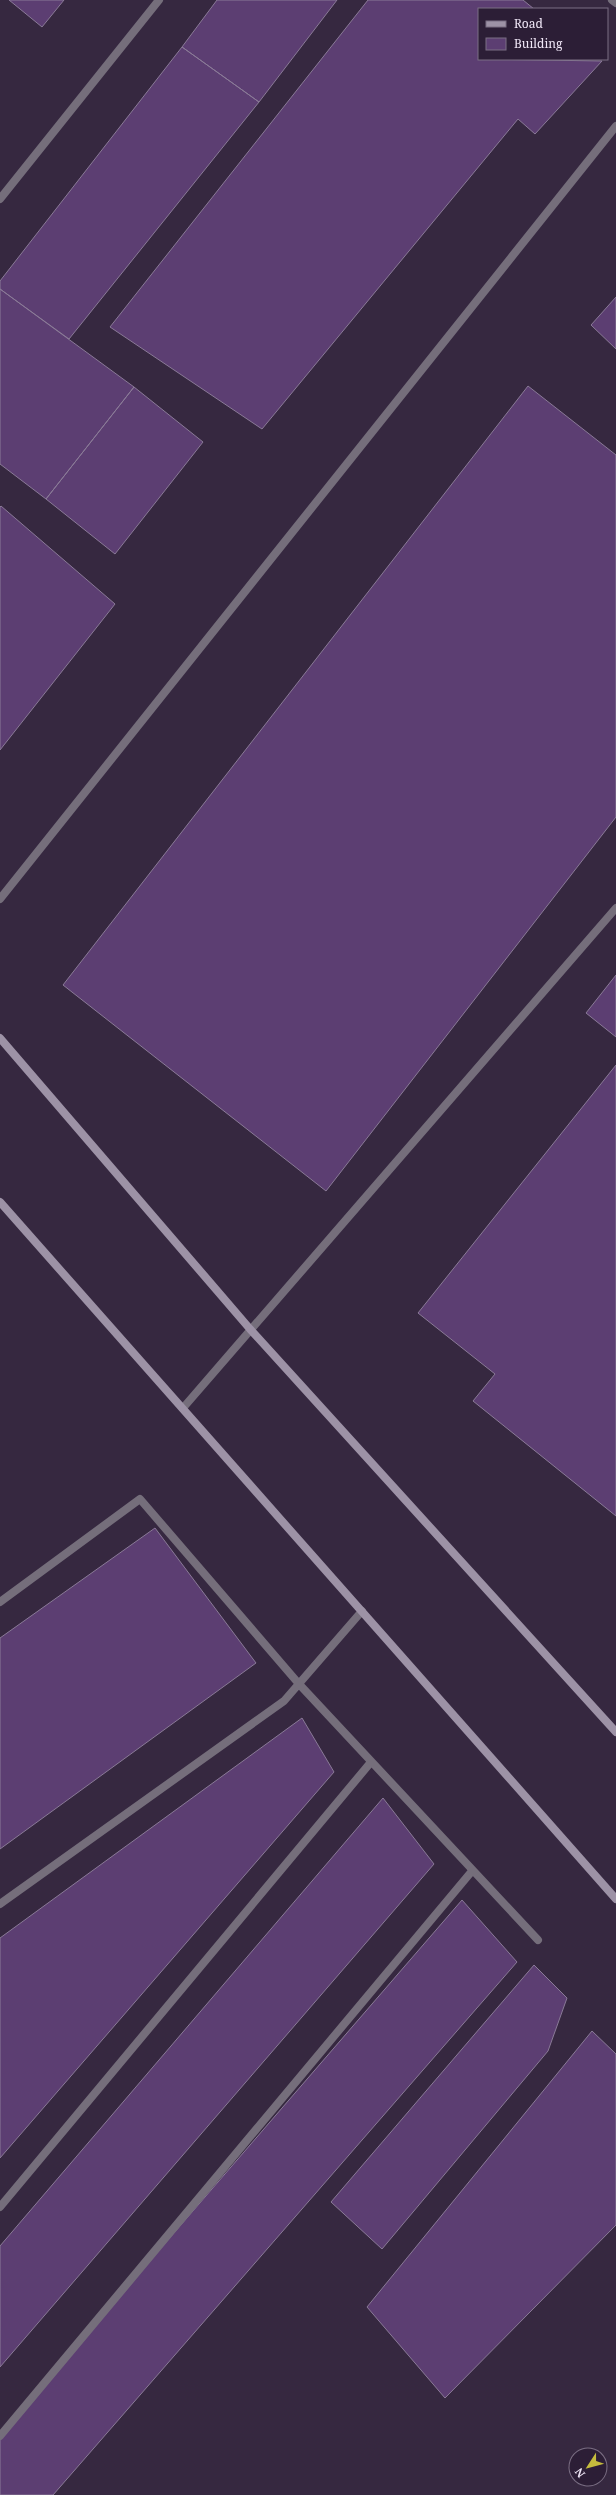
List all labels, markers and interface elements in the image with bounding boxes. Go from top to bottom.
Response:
legend [478,8,608,60]
text: Road [514,15,544,32]
text: Building [514,35,563,52]
north arrow [568,2447,608,2487]
text: N [571,2465,588,2481]

